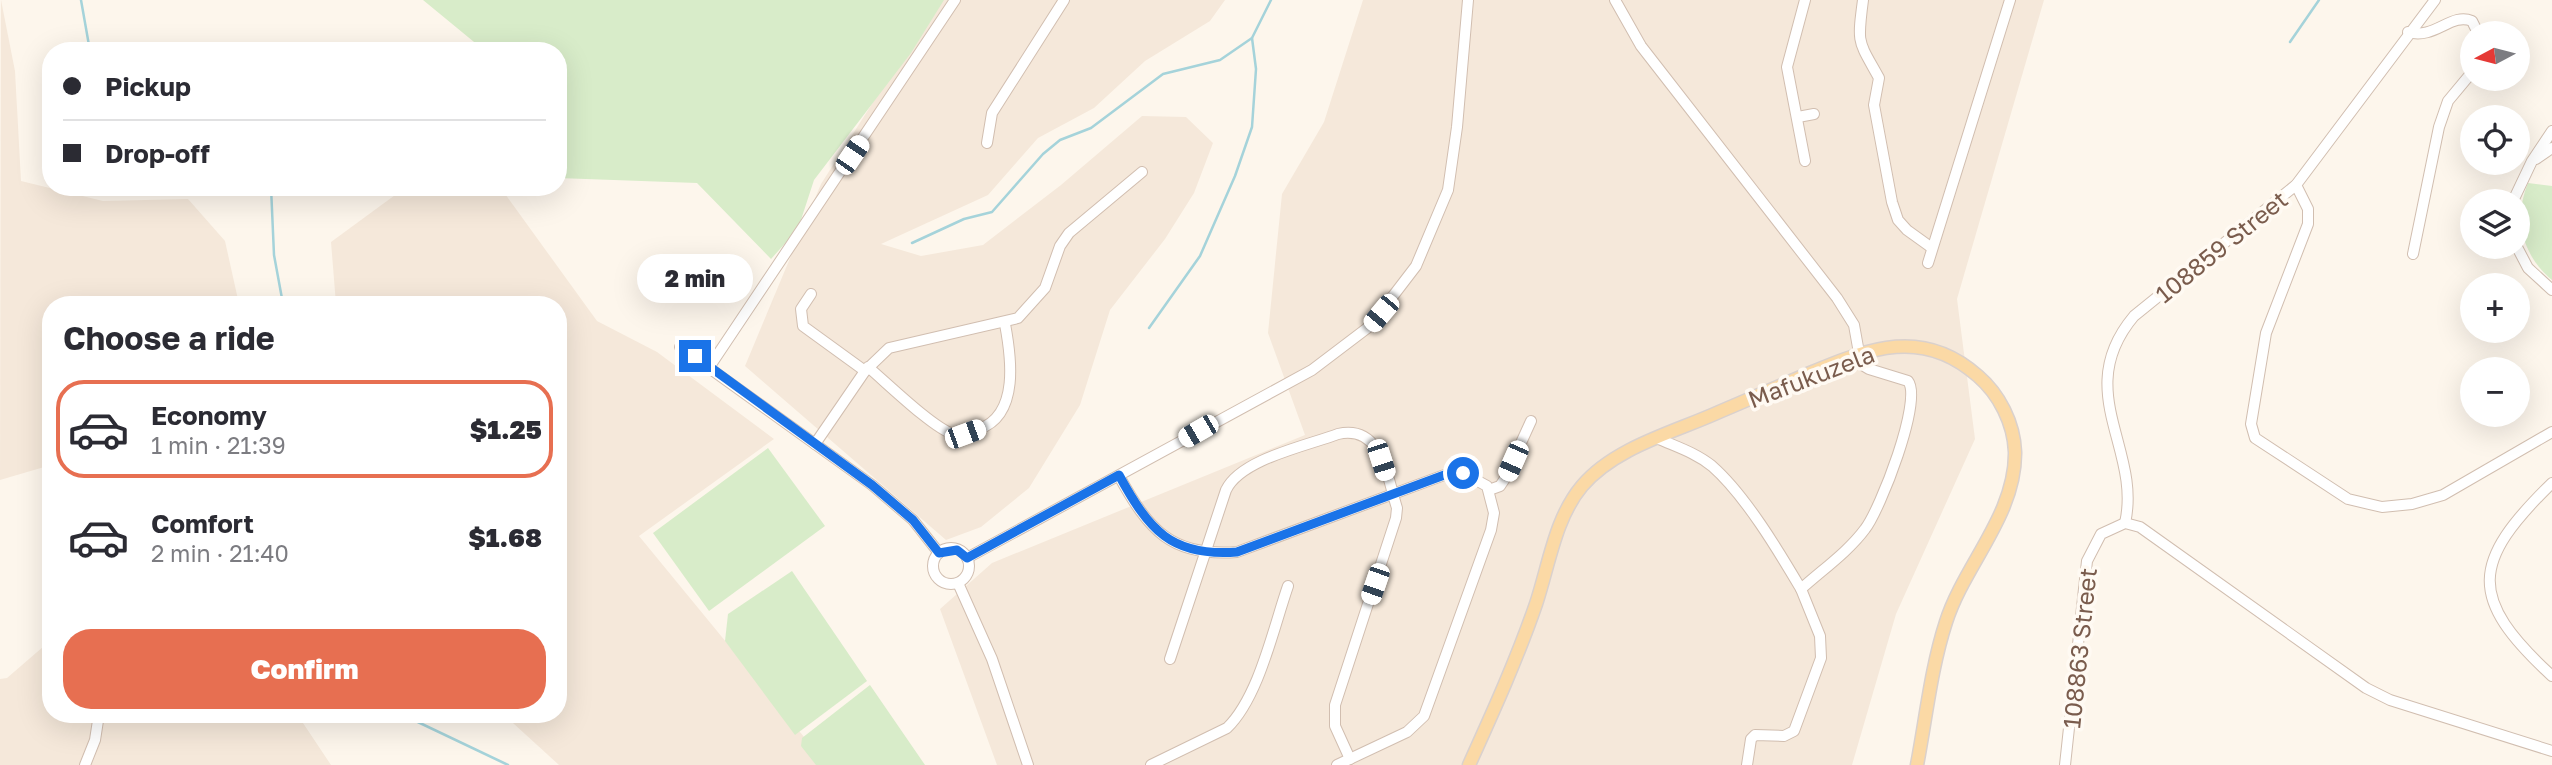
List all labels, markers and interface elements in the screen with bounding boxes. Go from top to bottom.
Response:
north arrow [2460,21,2530,91]
map controls [2460,21,2530,427]
text: Pickup [105,71,191,102]
button: locate [2460,105,2530,175]
car [832,132,873,178]
text: Drop-off [105,138,210,169]
street label: 108859 Street [2149,184,2293,308]
button: layers [2460,189,2530,259]
callout: 2 min [637,254,753,304]
text: 2 min [665,264,725,292]
button: + [2460,273,2530,343]
car [1360,290,1403,336]
text: Choose a ride [63,319,275,357]
street label: Mafukuzela [1744,339,1878,413]
route end [679,340,711,372]
button: − [2460,357,2530,427]
icon: car [67,398,130,461]
text: Economy [151,400,267,431]
car [1175,411,1222,451]
text: $1.25 [470,414,542,445]
car [942,417,989,451]
text: 1 min · 21:39 [151,431,286,459]
car [1365,437,1398,483]
car [1495,438,1532,484]
route start [1447,457,1479,489]
icon: car [67,506,130,569]
text: Comfort [151,508,254,539]
text: $1.68 [468,522,542,553]
text: 2 min · 21:40 [151,539,289,567]
car [1359,561,1392,607]
street label: 108863 Street [2056,566,2102,730]
button: Confirm [63,629,546,709]

